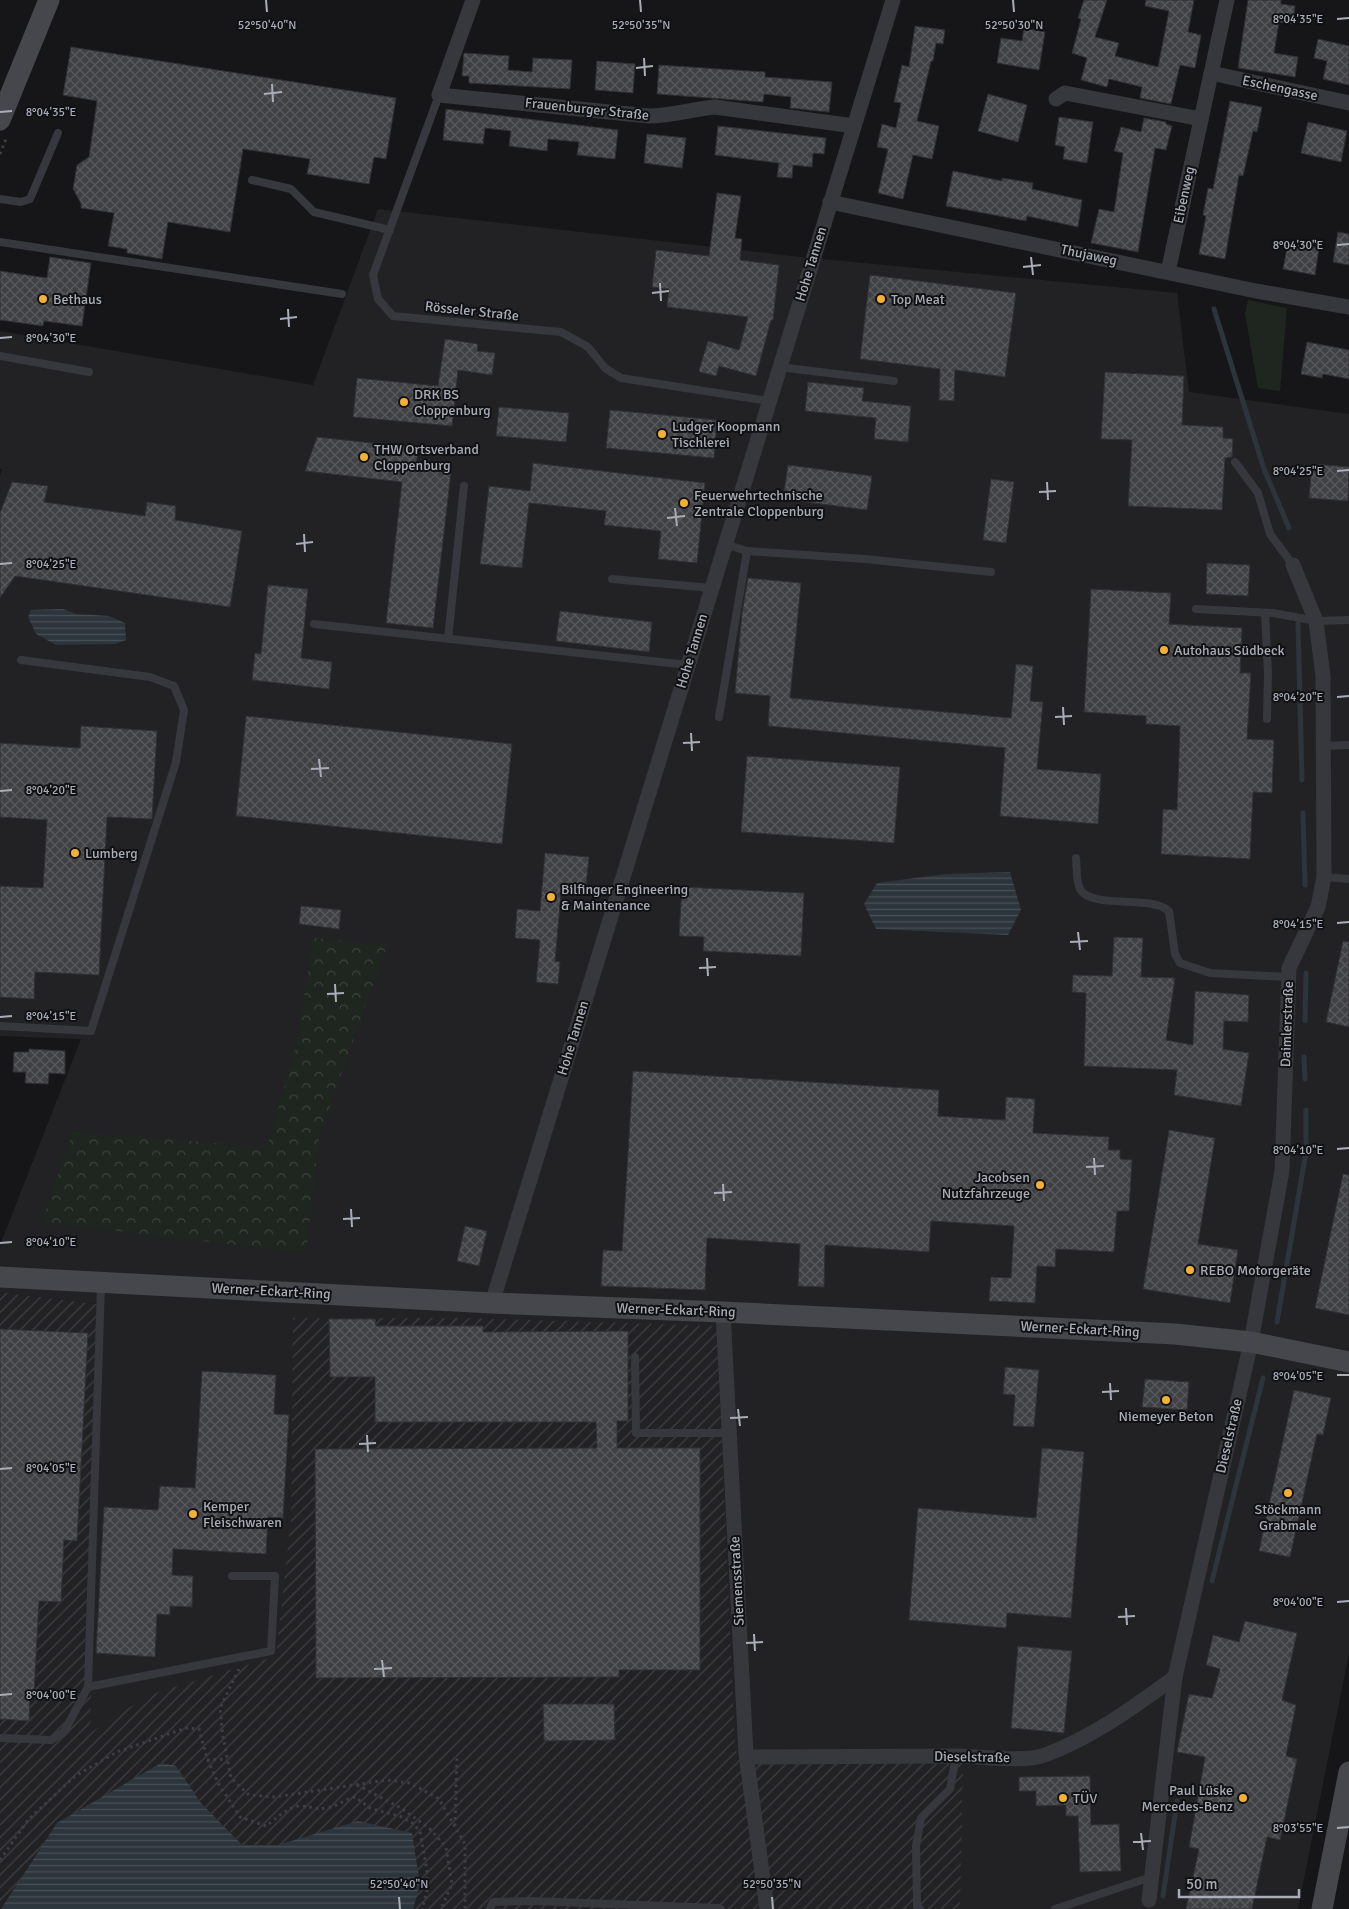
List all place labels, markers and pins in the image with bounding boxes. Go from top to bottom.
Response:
place label: Bethaus [53,291,102,308]
place label: Top Meat [891,291,945,308]
marker: Bethaus [37,293,49,305]
marker: Top Meat [875,293,887,305]
place label: DRK BS Cloppenburg [414,386,491,419]
marker: DRK BS Cloppenburg [398,396,410,408]
place label: Ludger Koopmann Tischlerei [672,418,780,451]
marker: Ludger Koopmann Tischlerei [656,428,668,440]
place label: THW Ortsverband Cloppenburg [374,441,479,474]
marker: THW Ortsverband Cloppenburg [358,451,370,463]
place label: Feuerwehrtechnische Zentrale Cloppenburg [694,487,824,520]
marker: Feuerwehrtechnische Zentrale Cloppenburg [678,497,690,509]
place label: Autohaus Südbeck [1174,642,1285,659]
marker: Autohaus Südbeck [1158,644,1170,656]
place label: Lumberg [85,845,138,862]
marker: Lumberg [69,847,81,859]
place label: Bilfinger Engineering & Maintenance [561,881,688,914]
marker: Bilfinger Engineering & Maintenance [545,891,557,903]
place label: Jacobsen Nutzfahrzeuge [942,1169,1030,1202]
marker: Jacobsen Nutzfahrzeuge [1034,1179,1046,1191]
place label: REBO Motorgeräte [1200,1262,1311,1279]
marker: REBO Motorgeräte [1184,1264,1196,1276]
marker: Niemeyer Beton [1160,1394,1172,1406]
place label: Niemeyer Beton [1118,1408,1214,1425]
marker: Stöckmann Grabmale [1282,1487,1294,1499]
place label: Kemper Fleischwaren [203,1498,282,1531]
place label: Stöckmann Grabmale [1255,1501,1321,1534]
marker: Kemper Fleischwaren [187,1508,199,1520]
place label: Paul Lüske Mercedes-Benz [1141,1782,1233,1815]
place label: TÜV [1073,1790,1097,1807]
marker: TÜV [1057,1792,1069,1804]
marker: Paul Lüske Mercedes-Benz [1237,1792,1249,1804]

